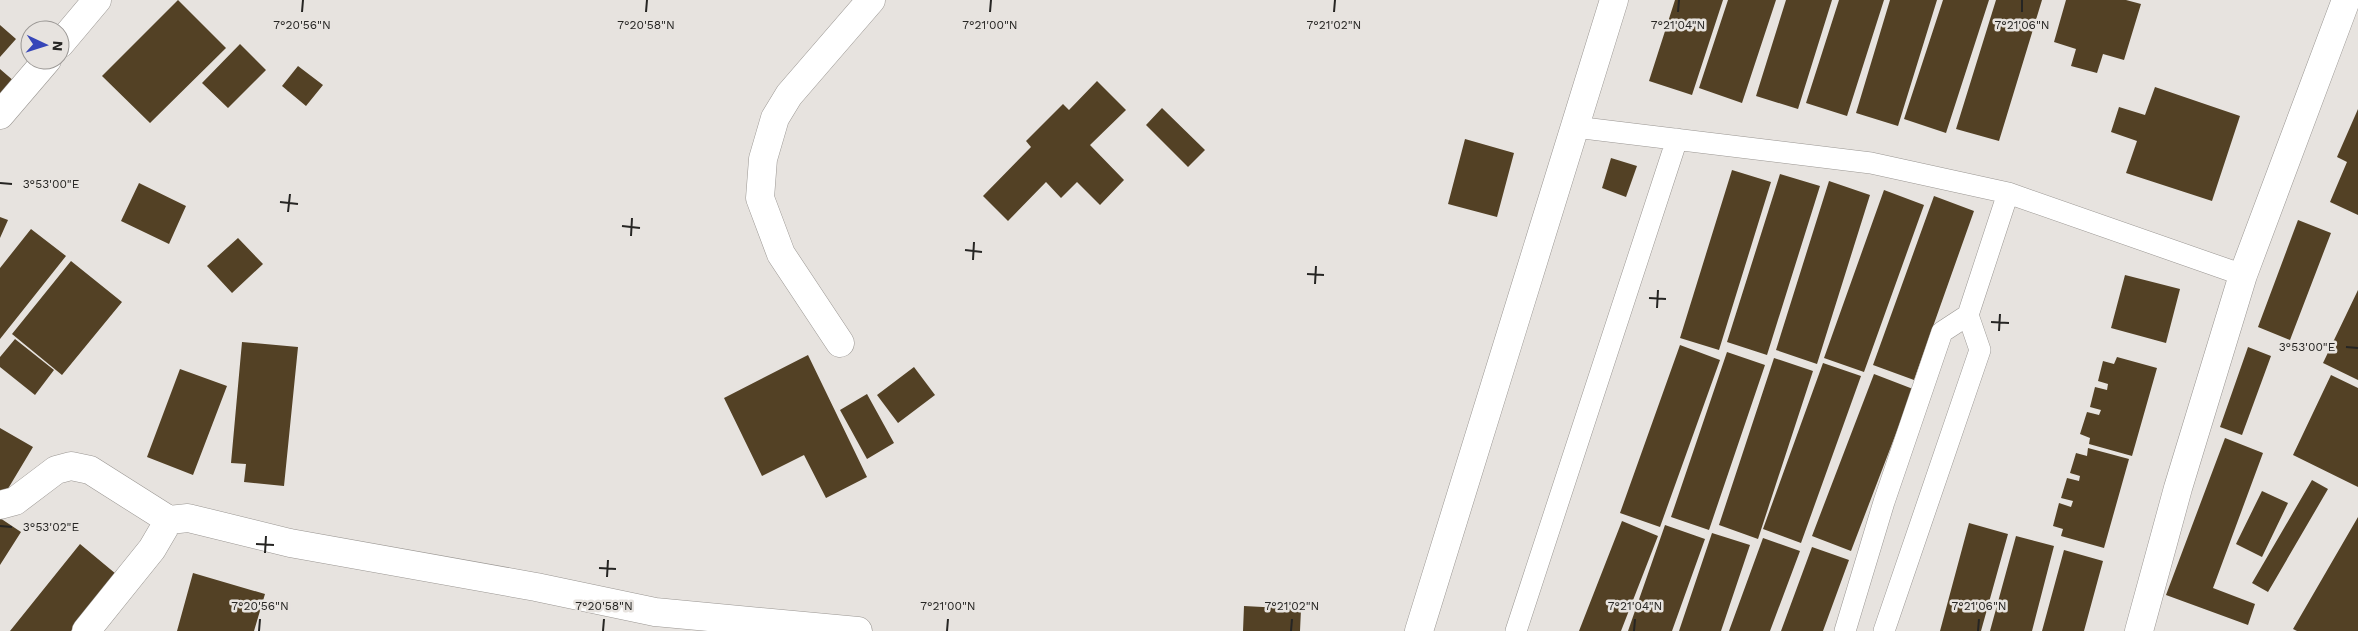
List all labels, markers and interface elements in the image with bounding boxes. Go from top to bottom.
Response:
text: 7°20'56"N [273,18,331,32]
text: 7°20'58"N [617,18,675,32]
text: 7°21'00"N [962,18,1018,32]
text: 7°21'02"N [1307,18,1361,32]
text: 7°21'04"N [1651,18,1705,32]
text: 7°21'06"N [1994,18,2050,32]
north arrow [20,20,70,70]
text: N [50,40,66,52]
text: 3°53'00"E [23,177,80,191]
text: 3°53'00"E [2279,340,2336,354]
text: 3°53'02"E [23,520,79,534]
text: 7°20'56"N [231,599,289,613]
text: 7°20'58"N [575,599,633,613]
text: 7°21'00"N [920,599,976,613]
text: 7°21'02"N [1265,599,1319,613]
text: 7°21'04"N [1608,599,1662,613]
text: 7°21'06"N [1951,599,2007,613]

